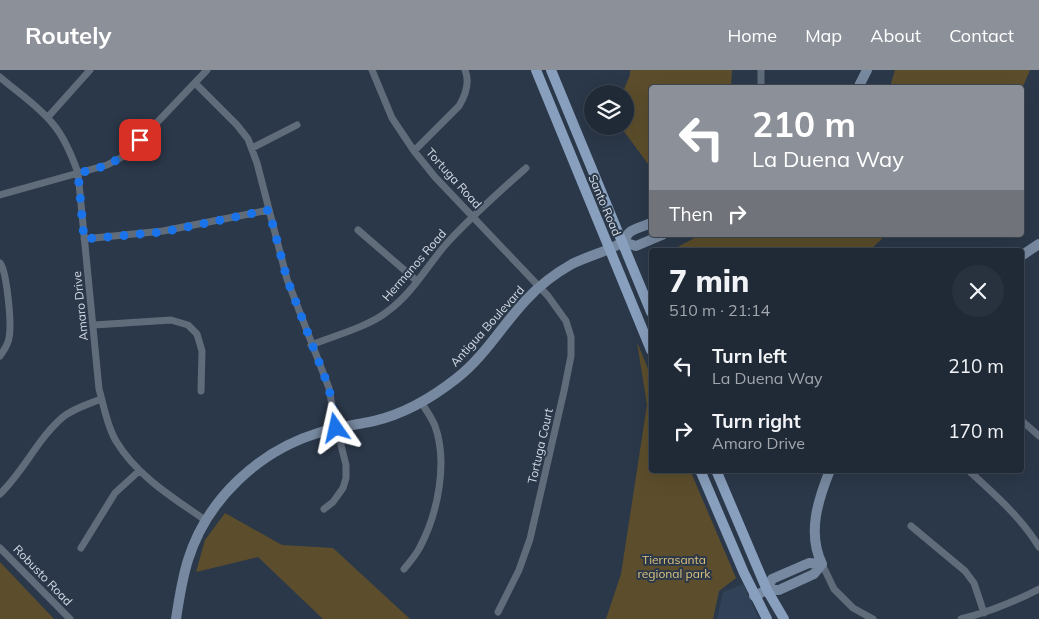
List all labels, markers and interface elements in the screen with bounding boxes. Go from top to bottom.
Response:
text: Routely [25,20,111,50]
text: Home [727,24,777,47]
text: Map [805,24,842,47]
text: About [870,24,921,47]
text: Contact [949,24,1014,47]
map controls [584,85,634,135]
button: layers [584,85,634,135]
text: 210 m [752,102,856,146]
icon: left [669,105,734,170]
pin [119,119,161,161]
icon: arrive [126,126,154,154]
street label: Tortuga Road [423,145,485,211]
text: La Duena Way [752,145,904,173]
street label: Santo Road [585,172,625,238]
icon: right [723,200,751,228]
text: Then [669,202,713,226]
street label: Hermanos Road [379,226,449,304]
text: 7 min [669,262,749,300]
button: close [952,265,1004,317]
street label: Amaro Drive [69,271,91,341]
street label: Antigua Boulevard [447,282,527,370]
text: 510 m · 21:14 [669,300,770,320]
text: Turn left [712,344,787,368]
icon: left [669,352,697,380]
text: 210 m [948,354,1004,378]
text: La Duena Way [712,368,822,388]
position arrow [309,401,361,453]
street label: Tortuga Court [524,407,556,485]
text: Turn right [712,409,801,433]
icon: right [669,417,697,445]
text: 170 m [948,419,1004,443]
text: Amaro Drive [712,433,805,453]
street label: Robusto Road [10,542,76,608]
park label: Tierrasanta regional park [638,552,711,581]

